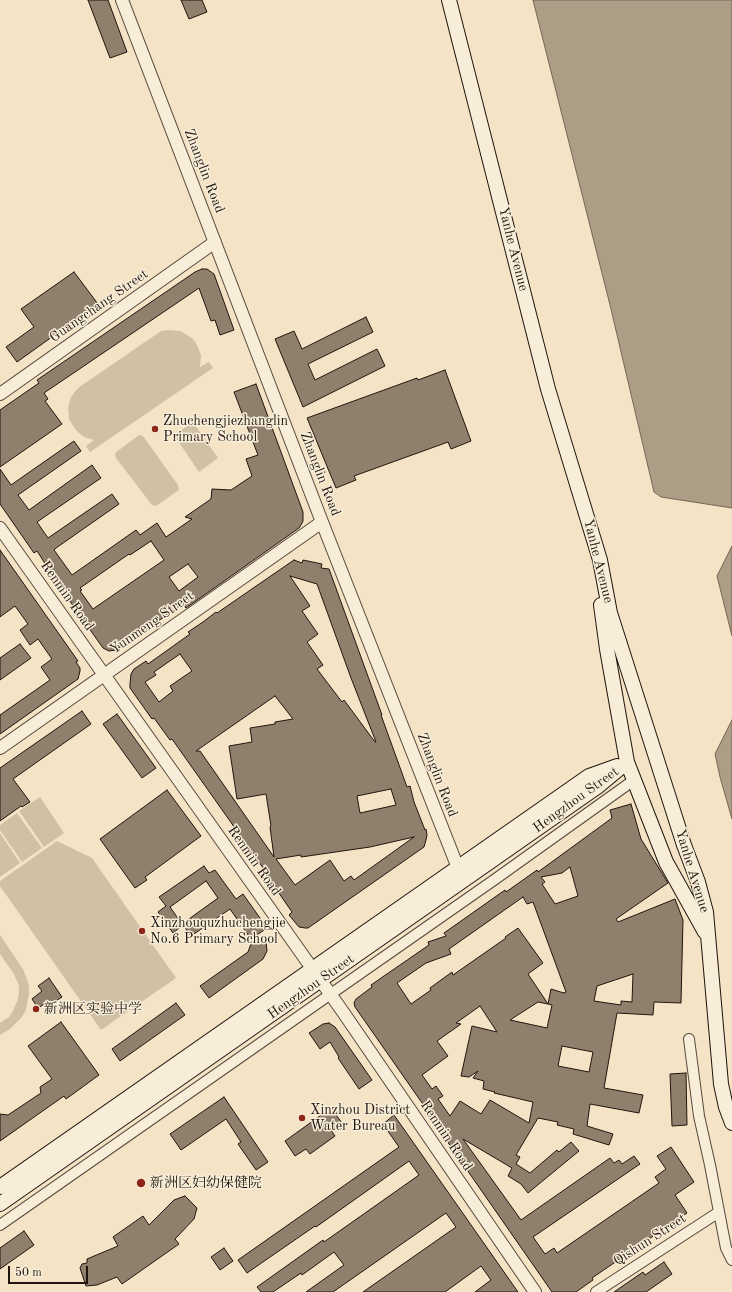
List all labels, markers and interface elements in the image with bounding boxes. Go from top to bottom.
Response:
street label: Zhanglin Road [180,126,228,216]
street label: Yanhe Avenue [494,205,532,293]
street label: Guangchang Street [47,266,151,346]
place label: Zhuchengjiezhanglin Primary School [163,413,288,446]
marker: Zhuchengjiezhanglin Primary School [150,424,160,434]
street label: Zhanglin Road [296,429,344,519]
street label: Yanhe Avenue [579,517,617,605]
street label: Renmin Road [37,558,97,634]
street label: Yunmeng Street [107,588,197,658]
street label: Zhanglin Road [413,730,461,820]
street label: Hengzhou Street [530,763,622,837]
street label: Renmin Road [224,823,284,899]
street label: Yanhe Avenue [671,827,713,915]
place label: Xinzhouquzhuchengjie No.6 Primary School [150,915,286,948]
marker: Xinzhouquzhuchengjie No.6 Primary School [137,926,147,936]
street label: Hengzhou Street [264,951,358,1023]
place label: 新洲区实验中学 [44,1001,142,1017]
marker: 新洲区实验中学 [31,1004,41,1014]
street label: Renmin Road [416,1097,476,1175]
place label: Xinzhou District Water Bureau [310,1102,410,1134]
marker: Xinzhou District Water Bureau [297,1113,307,1123]
place label: 新洲区妇幼保健院 [150,1175,262,1191]
marker: 新洲区妇幼保健院 [135,1177,147,1189]
street label: Qishun Street [610,1210,690,1270]
scale bar [10,1258,90,1284]
text: 50 m [15,1267,42,1279]

